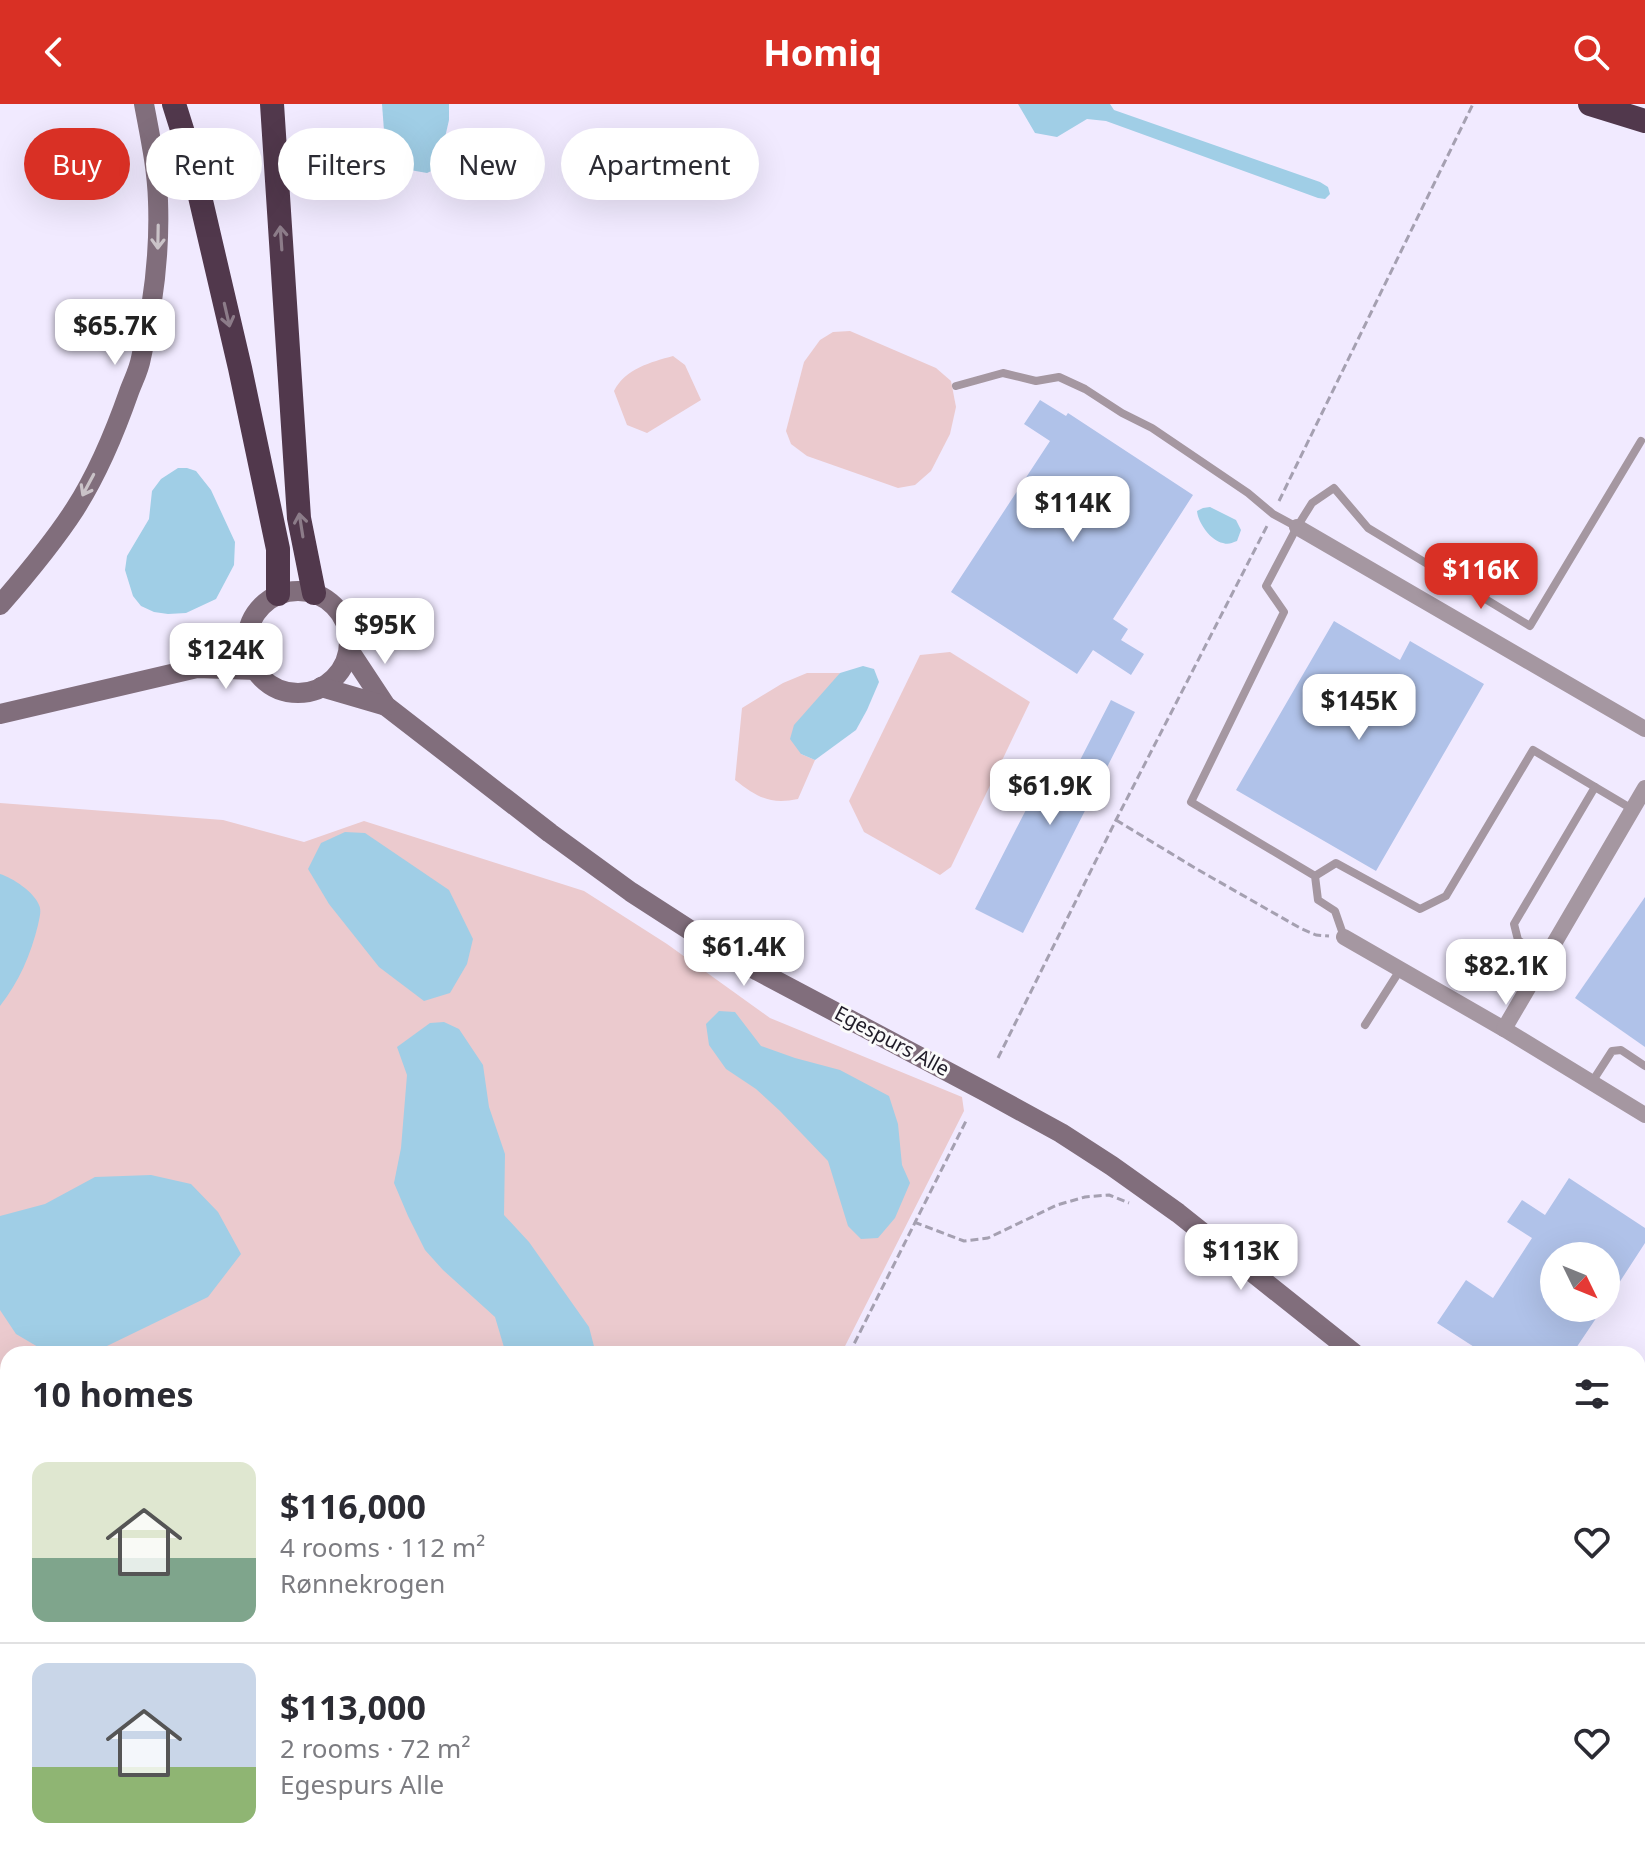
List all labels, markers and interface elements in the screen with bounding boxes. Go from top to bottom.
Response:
text: Homiq [763,28,882,77]
icon: back [32,30,76,74]
icon: search [1569,30,1613,74]
chip: Buy [24,128,130,200]
chip: Rent [146,128,262,200]
chip: Filters [278,128,414,200]
chip: New [430,128,545,200]
chip: Apartment [561,128,759,200]
one-way arrow [150,223,166,250]
one-way arrow [273,225,288,252]
pin: $65.7K [50,299,180,367]
one-way arrow [221,302,236,328]
text: $65.7K [73,307,157,343]
one-way arrow [80,472,96,496]
pin: $114K [1017,476,1129,544]
text: $114K [1035,484,1111,520]
one-way arrow [292,513,307,538]
pin: $116K [1425,543,1537,611]
text: $116K [1443,551,1519,587]
pin: $95K [338,598,432,666]
text: $95K [354,606,416,642]
pin: $124K [170,623,282,691]
text: $124K [188,631,264,667]
pin: $145K [1303,674,1415,742]
text: $145K [1321,682,1397,718]
pin: $61.9K [985,759,1115,827]
text: $61.9K [1008,767,1092,803]
pin: $61.4K [679,920,809,988]
text: $61.4K [702,928,786,964]
pin: $82.1K [1441,939,1571,1007]
text: $82.1K [1464,947,1548,983]
street label: Egespurs Alle [830,999,954,1082]
pin: $113K [1185,1224,1297,1292]
text: $113K [1203,1232,1279,1268]
north arrow [1540,1242,1620,1322]
map controls [1540,1242,1620,1322]
text: 10 homes [32,1371,194,1417]
icon: filters [1570,1372,1614,1416]
text: $116,000 [280,1483,426,1529]
icon: home [96,1494,192,1590]
icon: heart [1570,1520,1614,1564]
text: 4 rooms · 112 m² [280,1529,485,1565]
text: Rønnekrogen [280,1565,445,1601]
text: $113,000 [280,1684,426,1730]
icon: home [96,1695,192,1791]
icon: heart [1570,1721,1614,1765]
text: 2 rooms · 72 m² [280,1730,470,1766]
text: Egespurs Alle [280,1766,444,1802]

